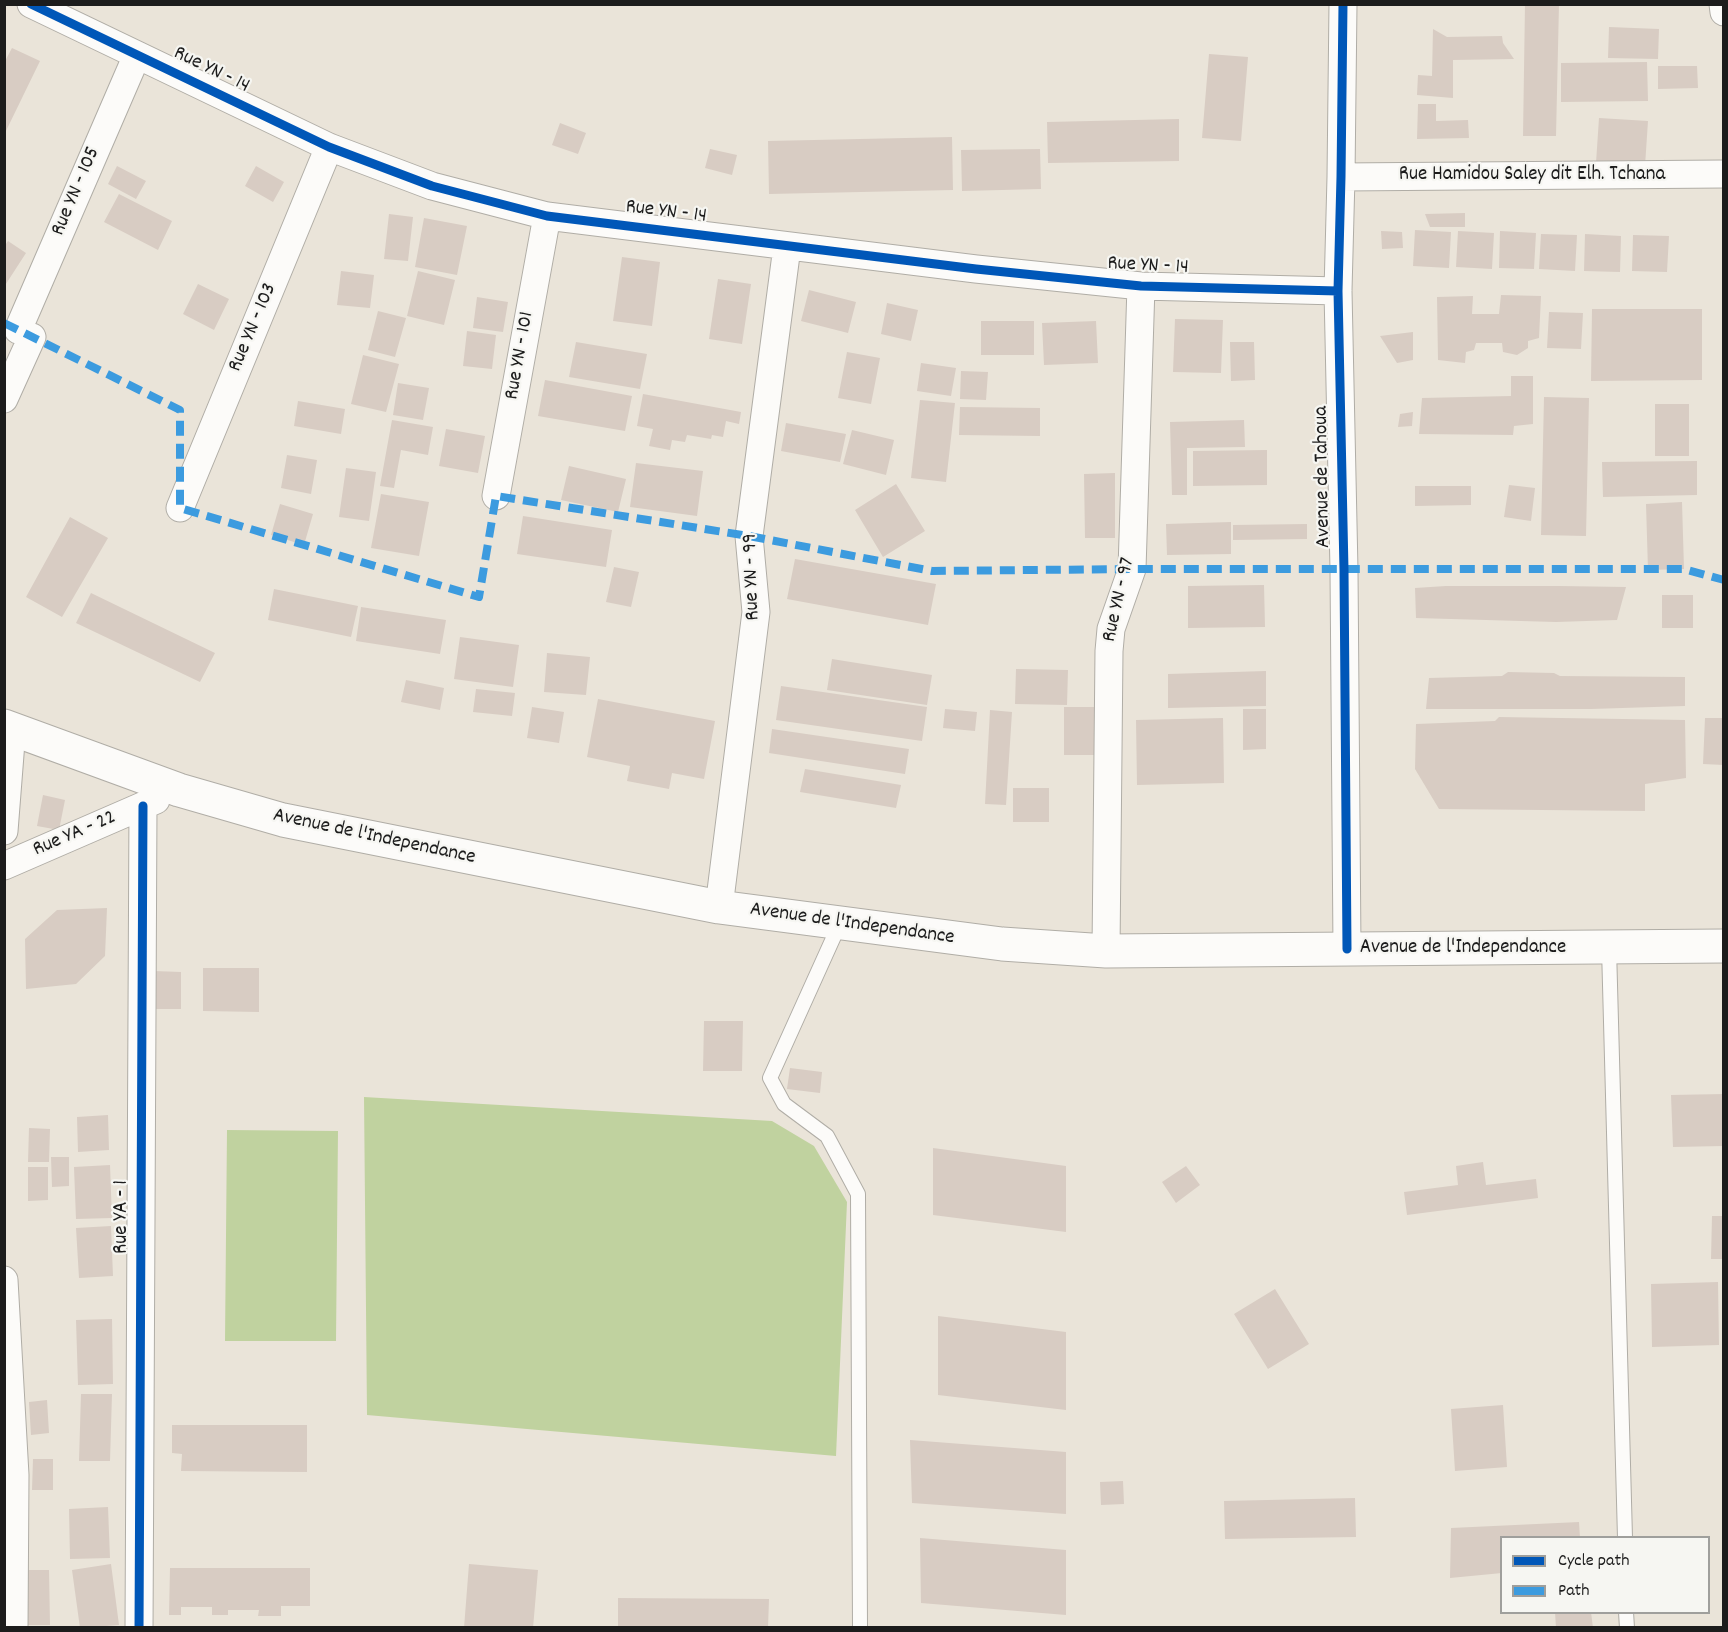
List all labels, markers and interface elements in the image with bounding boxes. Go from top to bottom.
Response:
street label: Rue YN - 14 [169,42,253,100]
street label: Rue YN - 105 [47,144,107,240]
street label: Rue Hamidou Saley dit Elh. Tchana [1399,163,1665,189]
street label: Rue YN - 14 [624,196,708,230]
street label: Rue YN - 14 [1107,252,1189,282]
street label: Rue YN - 103 [224,280,284,376]
street label: Rue YN - 101 [501,310,541,402]
street label: Avenue de Tahoua [1310,406,1338,548]
street label: Rue YN - 99 [739,533,767,621]
street label: Rue YN - 97 [1098,555,1142,645]
street label: Avenue de l'Independance [270,804,478,872]
street label: Rue YA - 22 [30,806,120,864]
street label: Avenue de l'Independance [748,898,956,952]
street label: Avenue de l'Independance [1360,936,1566,962]
street label: Rue YA - 1 [110,1180,136,1254]
legend [1500,1536,1710,1614]
text: Cycle path [1558,1549,1629,1574]
text: Path [1558,1579,1590,1604]

